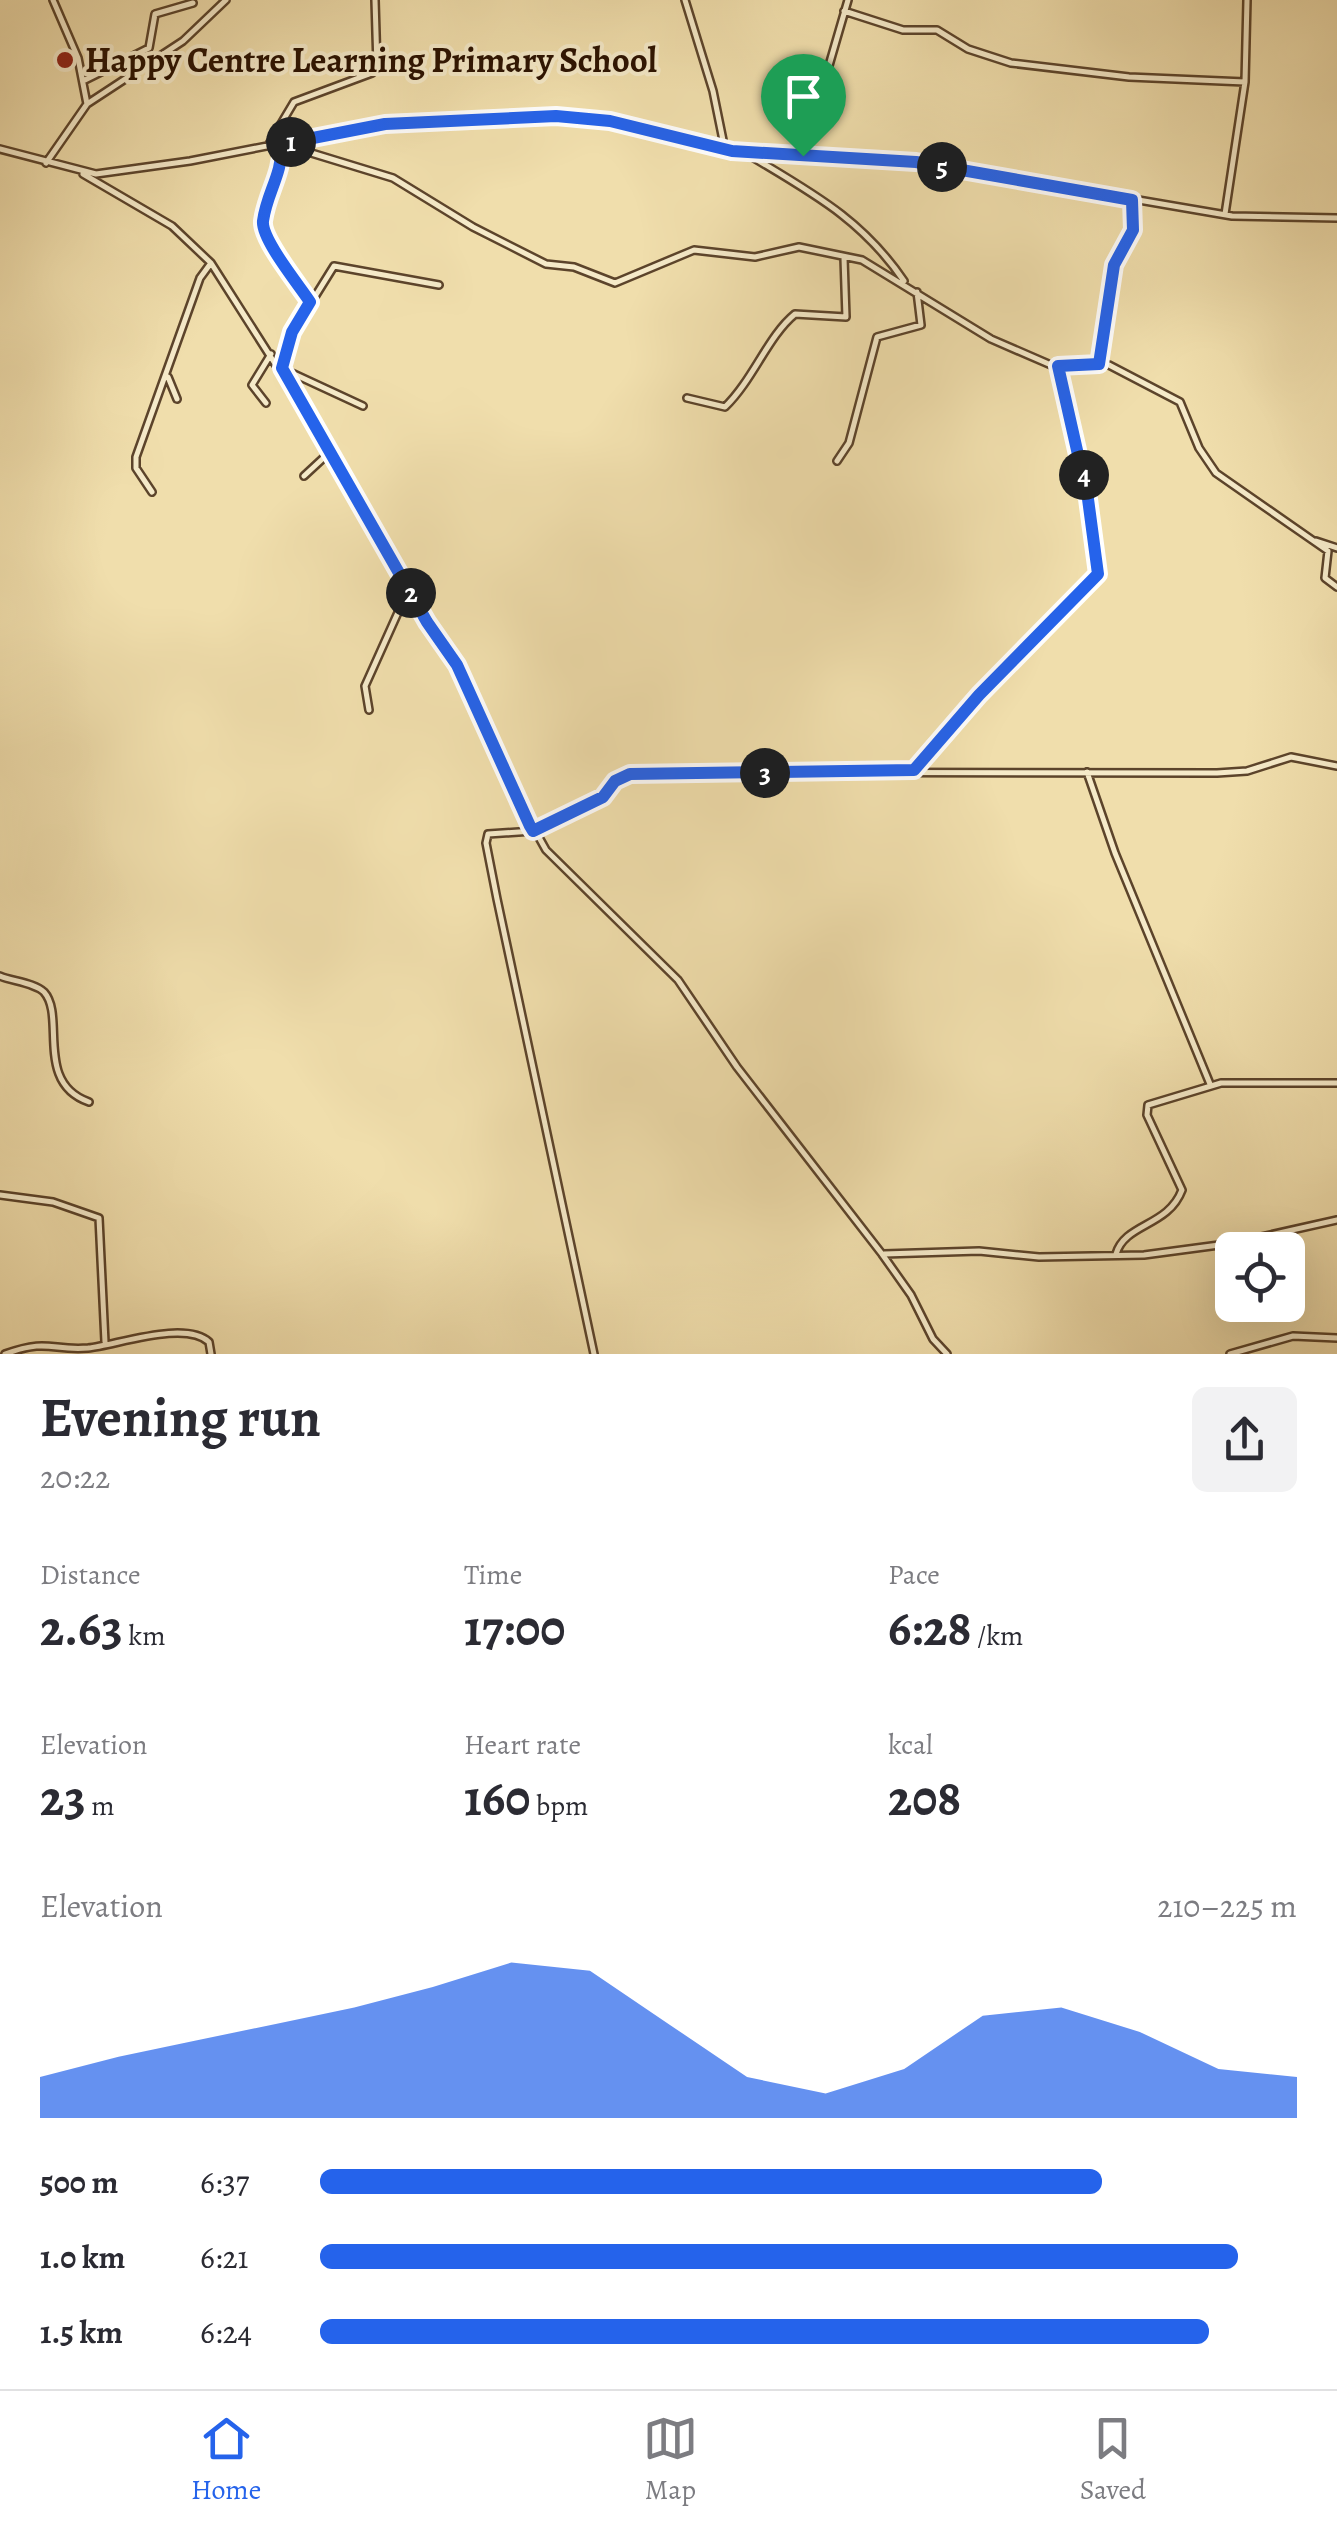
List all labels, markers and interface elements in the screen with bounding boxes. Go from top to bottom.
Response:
place label: Happy Centre Learning Primary School [85,36,657,84]
marker: Happy Centre Learning Primary School [54,49,76,71]
pin [761,54,846,157]
icon: arrive [776,69,831,124]
pin: 1 [266,117,316,167]
text: 1 [286,123,296,161]
pin: 5 [917,142,967,192]
text: 5 [936,148,948,186]
pin: 4 [1059,450,1109,500]
text: 4 [1077,456,1091,494]
pin: 2 [386,568,436,618]
text: 2 [404,574,418,612]
pin: 3 [740,748,790,798]
text: 3 [759,754,771,792]
map controls [1215,1232,1305,1322]
button: locate [1215,1232,1305,1322]
text: Evening run [40,1380,321,1455]
button: share [1192,1387,1297,1492]
text: 20:22 [40,1455,110,1499]
text: Distance [40,1556,140,1594]
text: Time [464,1556,522,1594]
text: Pace [888,1556,940,1594]
text: 2.63 [40,1594,123,1662]
text: 17:00 [464,1594,565,1662]
text: 6:28 [888,1594,971,1662]
text: km [123,1617,166,1655]
text: /km [971,1617,1023,1655]
text: Elevation [40,1726,147,1764]
text: Heart rate [464,1726,581,1764]
text: kcal [888,1726,933,1764]
text: 23 [40,1764,86,1832]
text: 160 [464,1764,530,1832]
text: 208 [888,1764,961,1832]
text: m [86,1787,115,1825]
text: bpm [530,1787,588,1825]
text: Elevation [40,1884,163,1928]
text: 210–225 m [1157,1884,1297,1928]
text: 500 m [40,2160,118,2204]
text: 6:37 [200,2160,249,2204]
text: 1.0 km [40,2235,125,2279]
text: 6:21 [200,2235,249,2279]
text: 1.5 km [40,2310,123,2354]
text: 6:24 [200,2310,252,2354]
tab: Home [191,2411,261,2509]
tab: Map [643,2411,698,2509]
tab: Saved [1080,2411,1146,2509]

